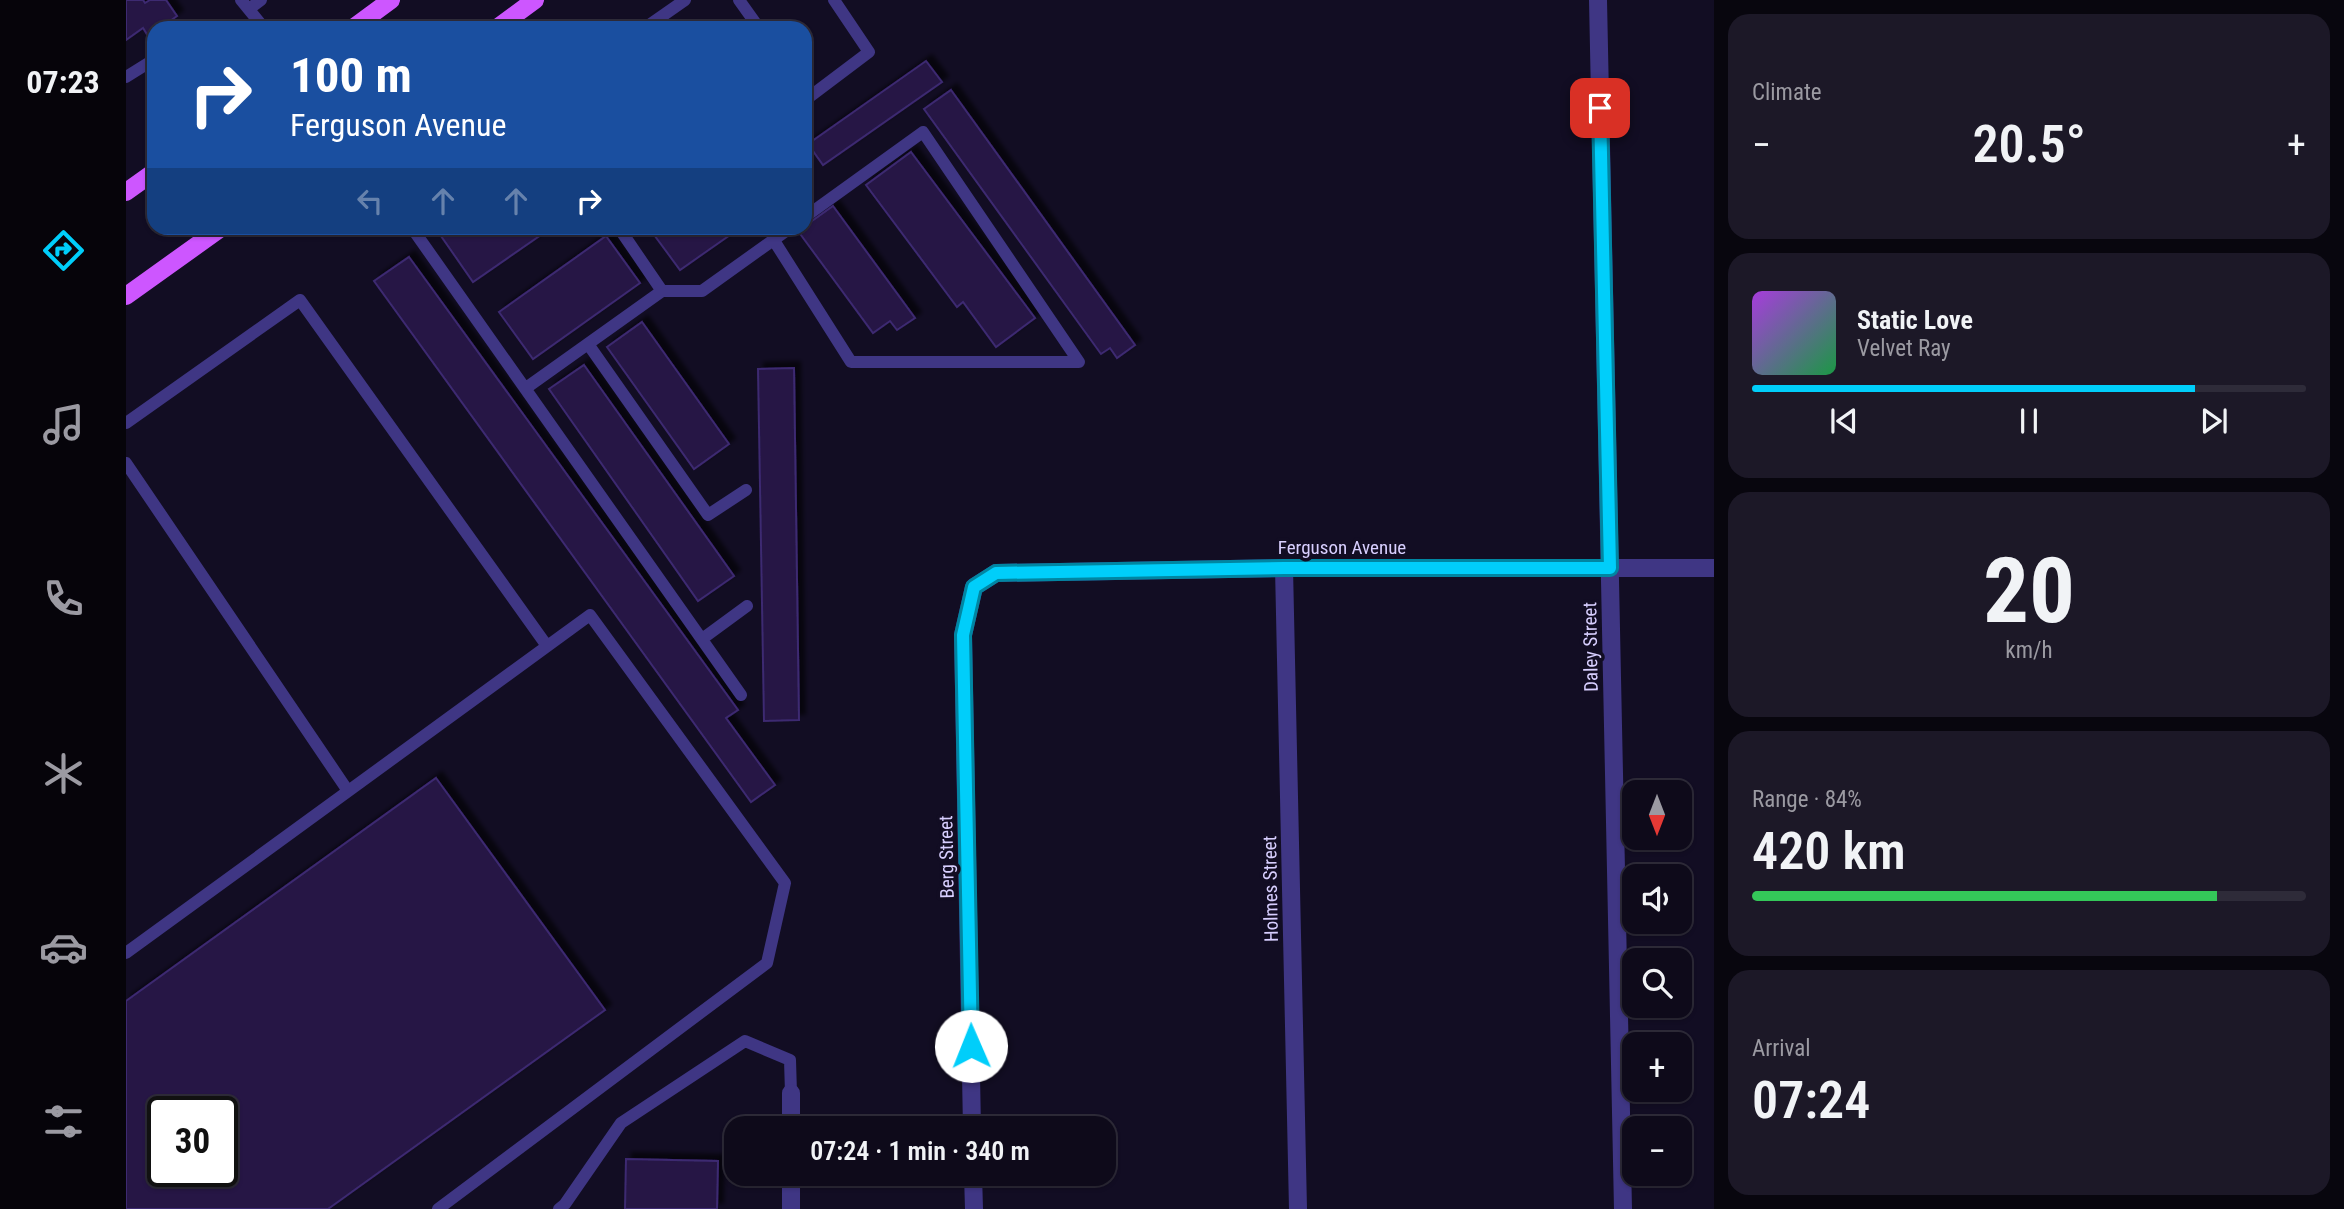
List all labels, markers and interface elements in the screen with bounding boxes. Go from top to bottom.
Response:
text: 100 m [290,47,412,104]
icon: right [175,49,266,140]
text: 07:23 [26,63,100,101]
pin [1570,78,1630,138]
text: Climate [1752,79,1822,106]
icon: arrive [1581,89,1619,127]
text: Ferguson Avenue [290,106,506,144]
text: 20.5° [1972,114,2086,175]
text: − [1752,123,1771,167]
text: + [2287,123,2306,167]
icon: left [351,182,389,220]
icon: ahead [424,182,462,220]
icon: ahead [497,182,535,220]
icon: right [570,182,608,220]
icon: directions [39,226,88,275]
text: Static Love [1857,305,1973,335]
text: Velvet Ray [1857,335,1951,362]
icon: music [39,400,88,449]
icon: previous [1825,402,1863,440]
icon: pause [2010,402,2048,440]
icon: next [2195,402,2233,440]
street label: Ferguson Avenue [1278,536,1406,559]
text: 20 [1983,538,2075,644]
icon: phone [39,574,88,623]
street label: Daley Street [1578,602,1603,692]
text: km/h [2005,637,2053,664]
icon: climate [39,749,88,798]
north arrow [1622,780,1692,850]
map controls [1622,780,1692,1186]
text: Range · 84% [1752,786,1862,813]
street label: Berg Street [934,815,959,899]
text: 420 km [1752,821,1906,882]
street label: Holmes Street [1258,836,1283,942]
button: sound [1622,864,1692,934]
icon: car [39,923,88,972]
button: search [1622,948,1692,1018]
position arrow [934,1009,1008,1083]
button: + [1622,1032,1692,1102]
text: Arrival [1752,1035,1811,1062]
text: 07:24 [1752,1070,1870,1131]
speed limit sign: 30 [147,1096,238,1187]
icon: filters [39,1097,88,1146]
button: − [1622,1116,1692,1186]
text: 07:24 · 1 min · 340 m [810,1136,1030,1166]

